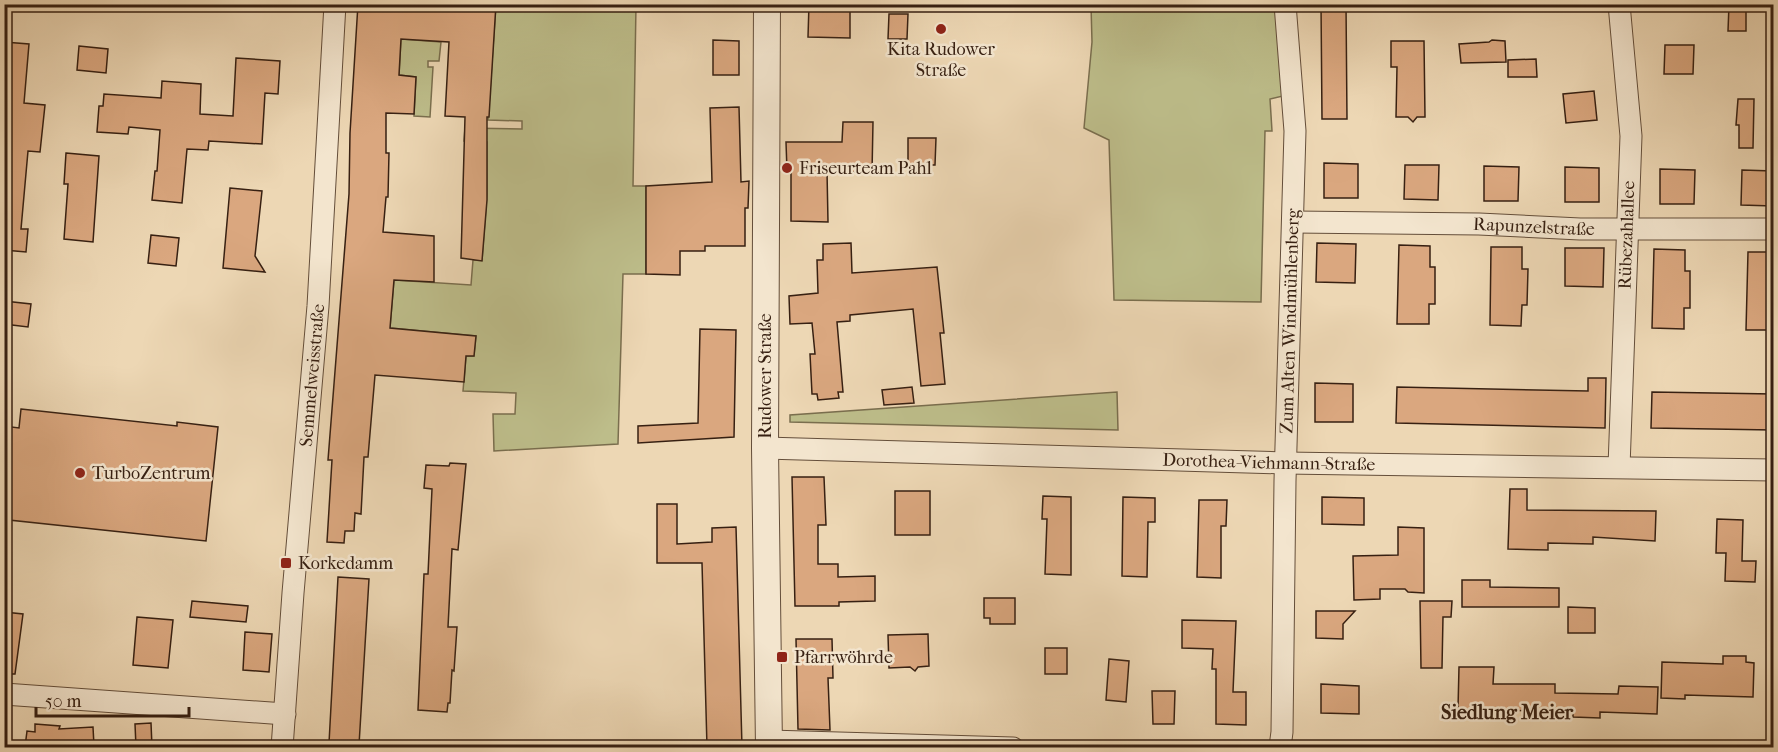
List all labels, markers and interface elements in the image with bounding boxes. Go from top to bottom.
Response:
marker: Kita Rudower Straße [934,22,948,36]
place label: Kita Rudower Straße [887,39,995,81]
place label: Friseurteam Pahl [799,158,932,179]
marker: Friseurteam Pahl [780,161,794,175]
street label: Rübezahlallee [1615,180,1639,290]
street label: Zum Alten Windmühlenberg [1276,208,1303,434]
street label: Rapunzelstraße [1473,213,1595,240]
street label: Semmelweisstraße [295,303,329,448]
street label: Rudower Straße [755,313,776,439]
street label: Dorothea-Viehmann-Straße [1162,449,1375,475]
place label: TurboZentrum [92,463,211,484]
marker: TurboZentrum [73,466,87,480]
place label: Korkedamm [298,553,393,574]
marker: Korkedamm [279,556,293,570]
place label: Pfarrwöhrde [794,647,893,668]
marker: Pfarrwöhrde [775,650,789,664]
scale bar [36,680,189,718]
text: 50 m [45,691,82,712]
district label: Siedlung Meier [1441,701,1574,724]

